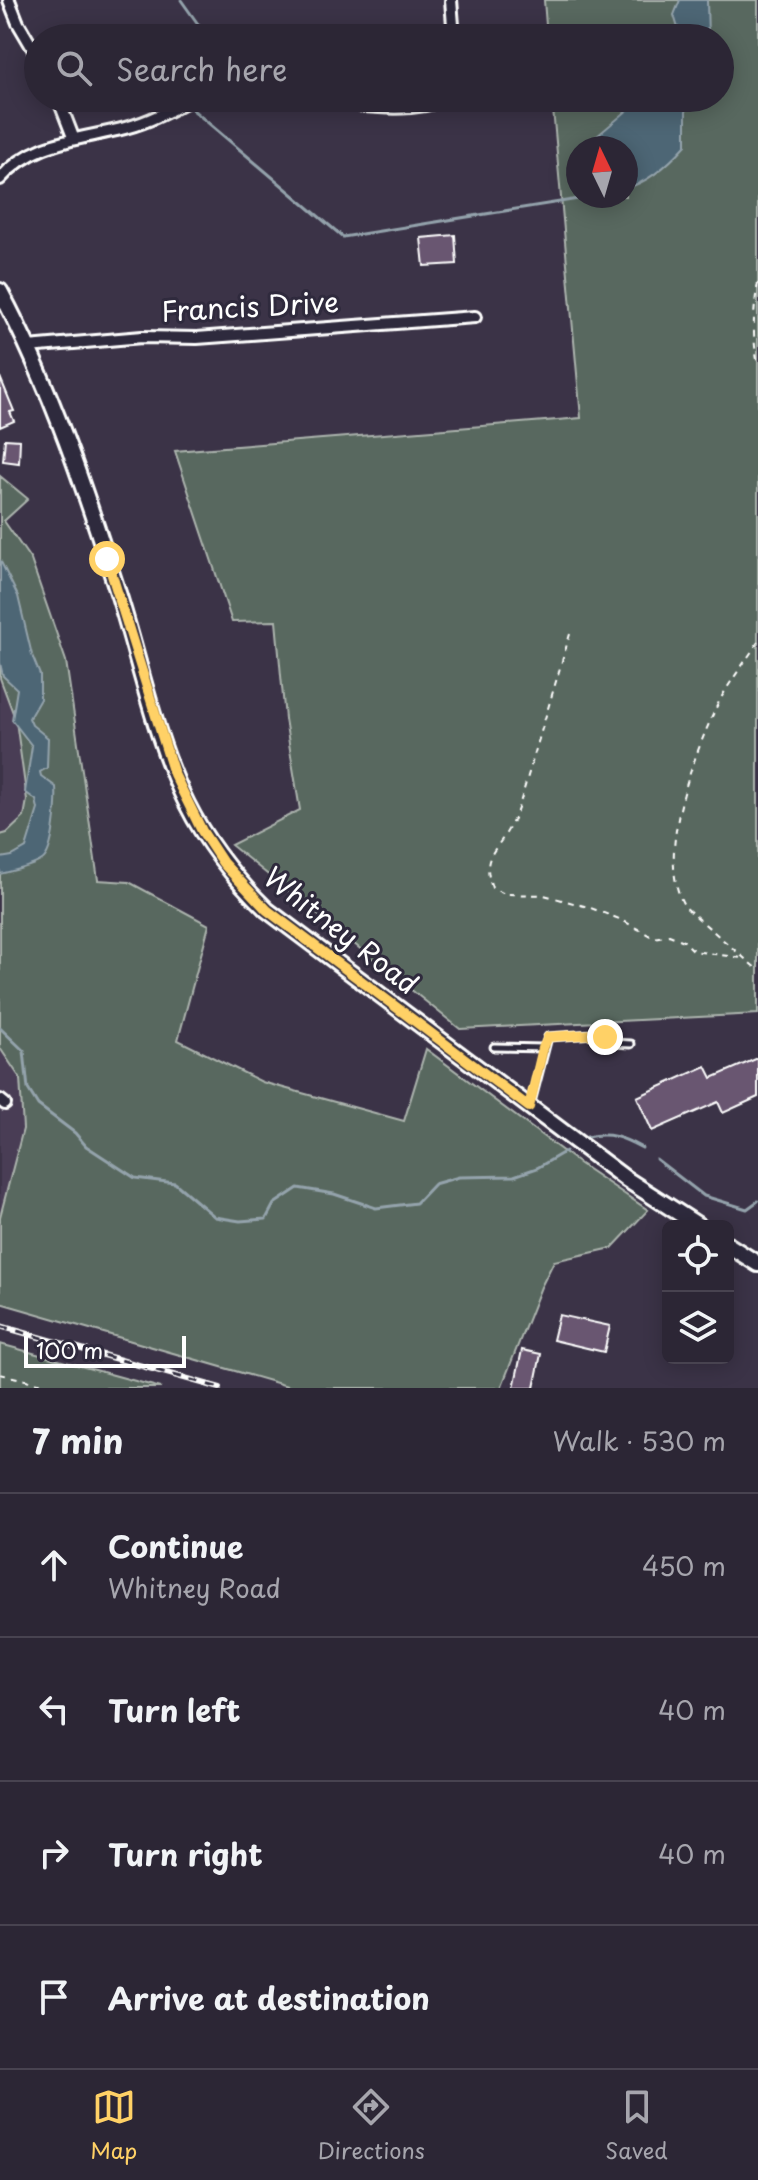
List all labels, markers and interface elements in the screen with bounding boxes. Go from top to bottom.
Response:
search box [24,24,734,112]
icon: search [52,46,96,90]
text: Search here [116,46,288,91]
north arrow [566,136,638,208]
street label: Francis Drive [160,279,340,332]
route start [89,541,125,577]
street label: Whitney Road [255,856,428,1004]
route end [587,1019,623,1055]
map controls [662,1220,734,1364]
button: locate [662,1220,734,1292]
button: layers [662,1292,734,1364]
scale bar [24,1332,186,1368]
text: 100 m [36,1333,103,1366]
text: 7 min [32,1414,123,1466]
text: Walk · 530 m [553,1421,726,1460]
text: Continue [108,1523,243,1568]
icon: ahead [32,1543,76,1587]
text: 450 m [642,1546,726,1585]
text: Whitney Road [108,1568,281,1607]
icon: left [32,1687,76,1731]
text: Turn left [108,1687,240,1732]
text: 40 m [658,1690,726,1729]
icon: right [32,1831,76,1875]
text: Turn right [108,1831,263,1876]
text: 40 m [658,1834,726,1873]
icon: arrive [32,1975,76,2019]
text: Arrive at destination [108,1975,430,2020]
tab: Map [90,2085,137,2166]
tab: Directions [318,2085,425,2166]
tab: Saved [605,2085,668,2166]

